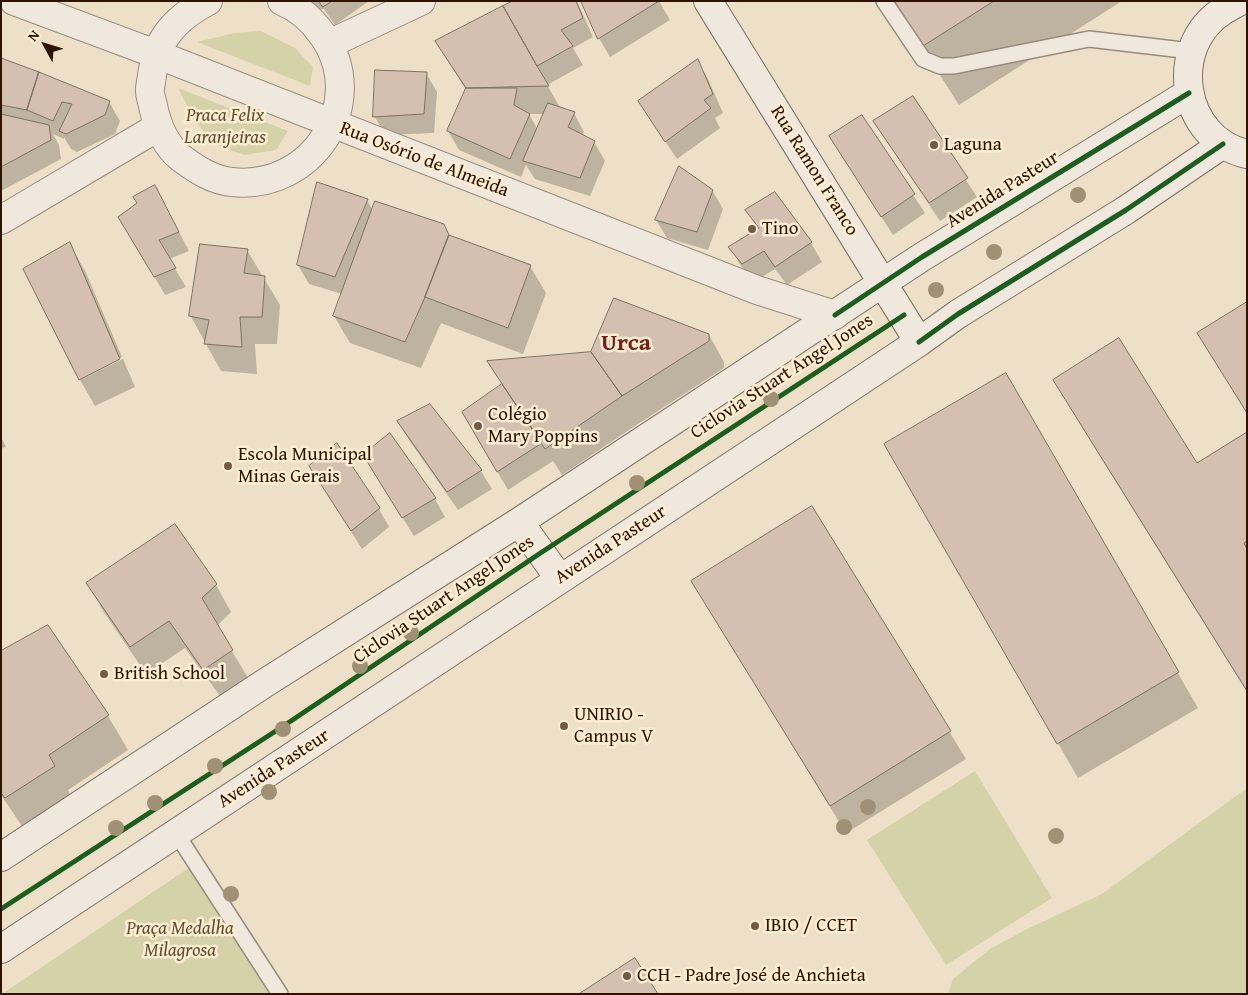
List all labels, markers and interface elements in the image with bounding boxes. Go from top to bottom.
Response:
north arrow [20,20,70,70]
text: N [23,26,44,45]
street label: Rua Ramon Franco [765,102,863,240]
park label: Praca Felix Laranjeiras [184,105,266,149]
street label: Rua Osório de Almeida [336,117,512,203]
place label: Laguna [944,134,1002,156]
marker: Laguna [928,139,940,151]
street label: Avenida Pasteur [943,146,1063,234]
place label: Tino [762,218,798,240]
marker: Tino [746,223,758,235]
street label: Ciclovia Stuart Angel Jones [686,309,878,445]
district label: Urca [601,330,651,358]
place label: Colégio Mary Poppins [488,404,598,448]
marker: Colégio Mary Poppins [472,420,484,432]
place label: Escola Municipal Minas Gerais [238,444,372,488]
marker: Escola Municipal Minas Gerais [222,460,234,472]
street label: Avenida Pasteur [551,501,671,589]
street label: Ciclovia Stuart Angel Jones [349,531,539,669]
place label: British School [114,663,225,685]
marker: British School [98,668,110,680]
place label: UNIRIO - Campus V [574,704,654,748]
marker: UNIRIO - Campus V [558,720,570,732]
street label: Avenida Pasteur [214,725,334,813]
place label: IBIO / CCET [765,915,857,937]
park label: Praça Medalha Milagrosa [126,918,234,962]
marker: IBIO / CCET [749,920,761,932]
place label: CCH - Padre José de Anchieta [637,965,866,987]
marker: CCH - Padre José de Anchieta [621,970,633,982]

